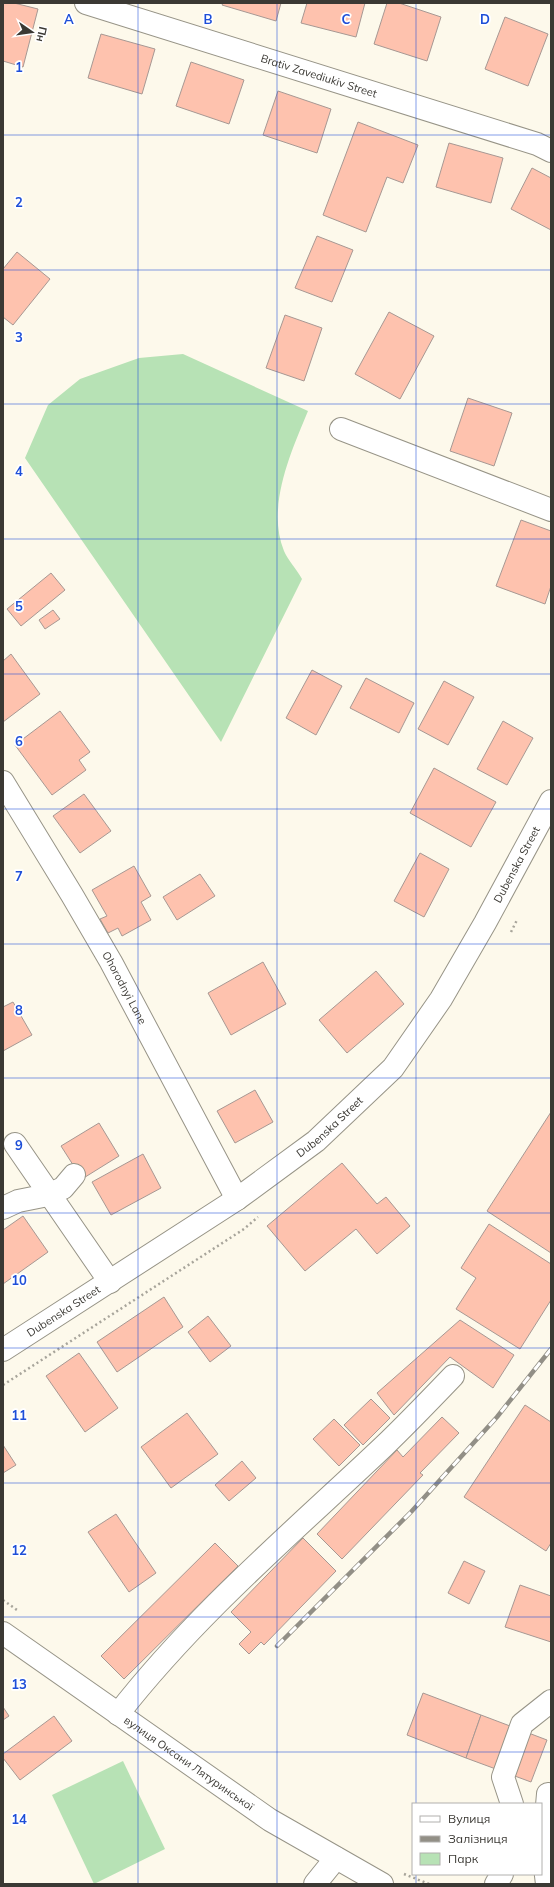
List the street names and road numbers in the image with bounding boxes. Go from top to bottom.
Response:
street label: Brativ Zavediukiv Street [259,51,379,101]
street label: Dubenska Street [490,824,543,905]
street label: Ohorodnyi Lane [99,949,150,1027]
street label: Dubenska Street [293,1093,366,1160]
street label: Dubenska Street [24,1282,103,1340]
street label: вулиця Оксани Лятуринської [121,1713,257,1814]

